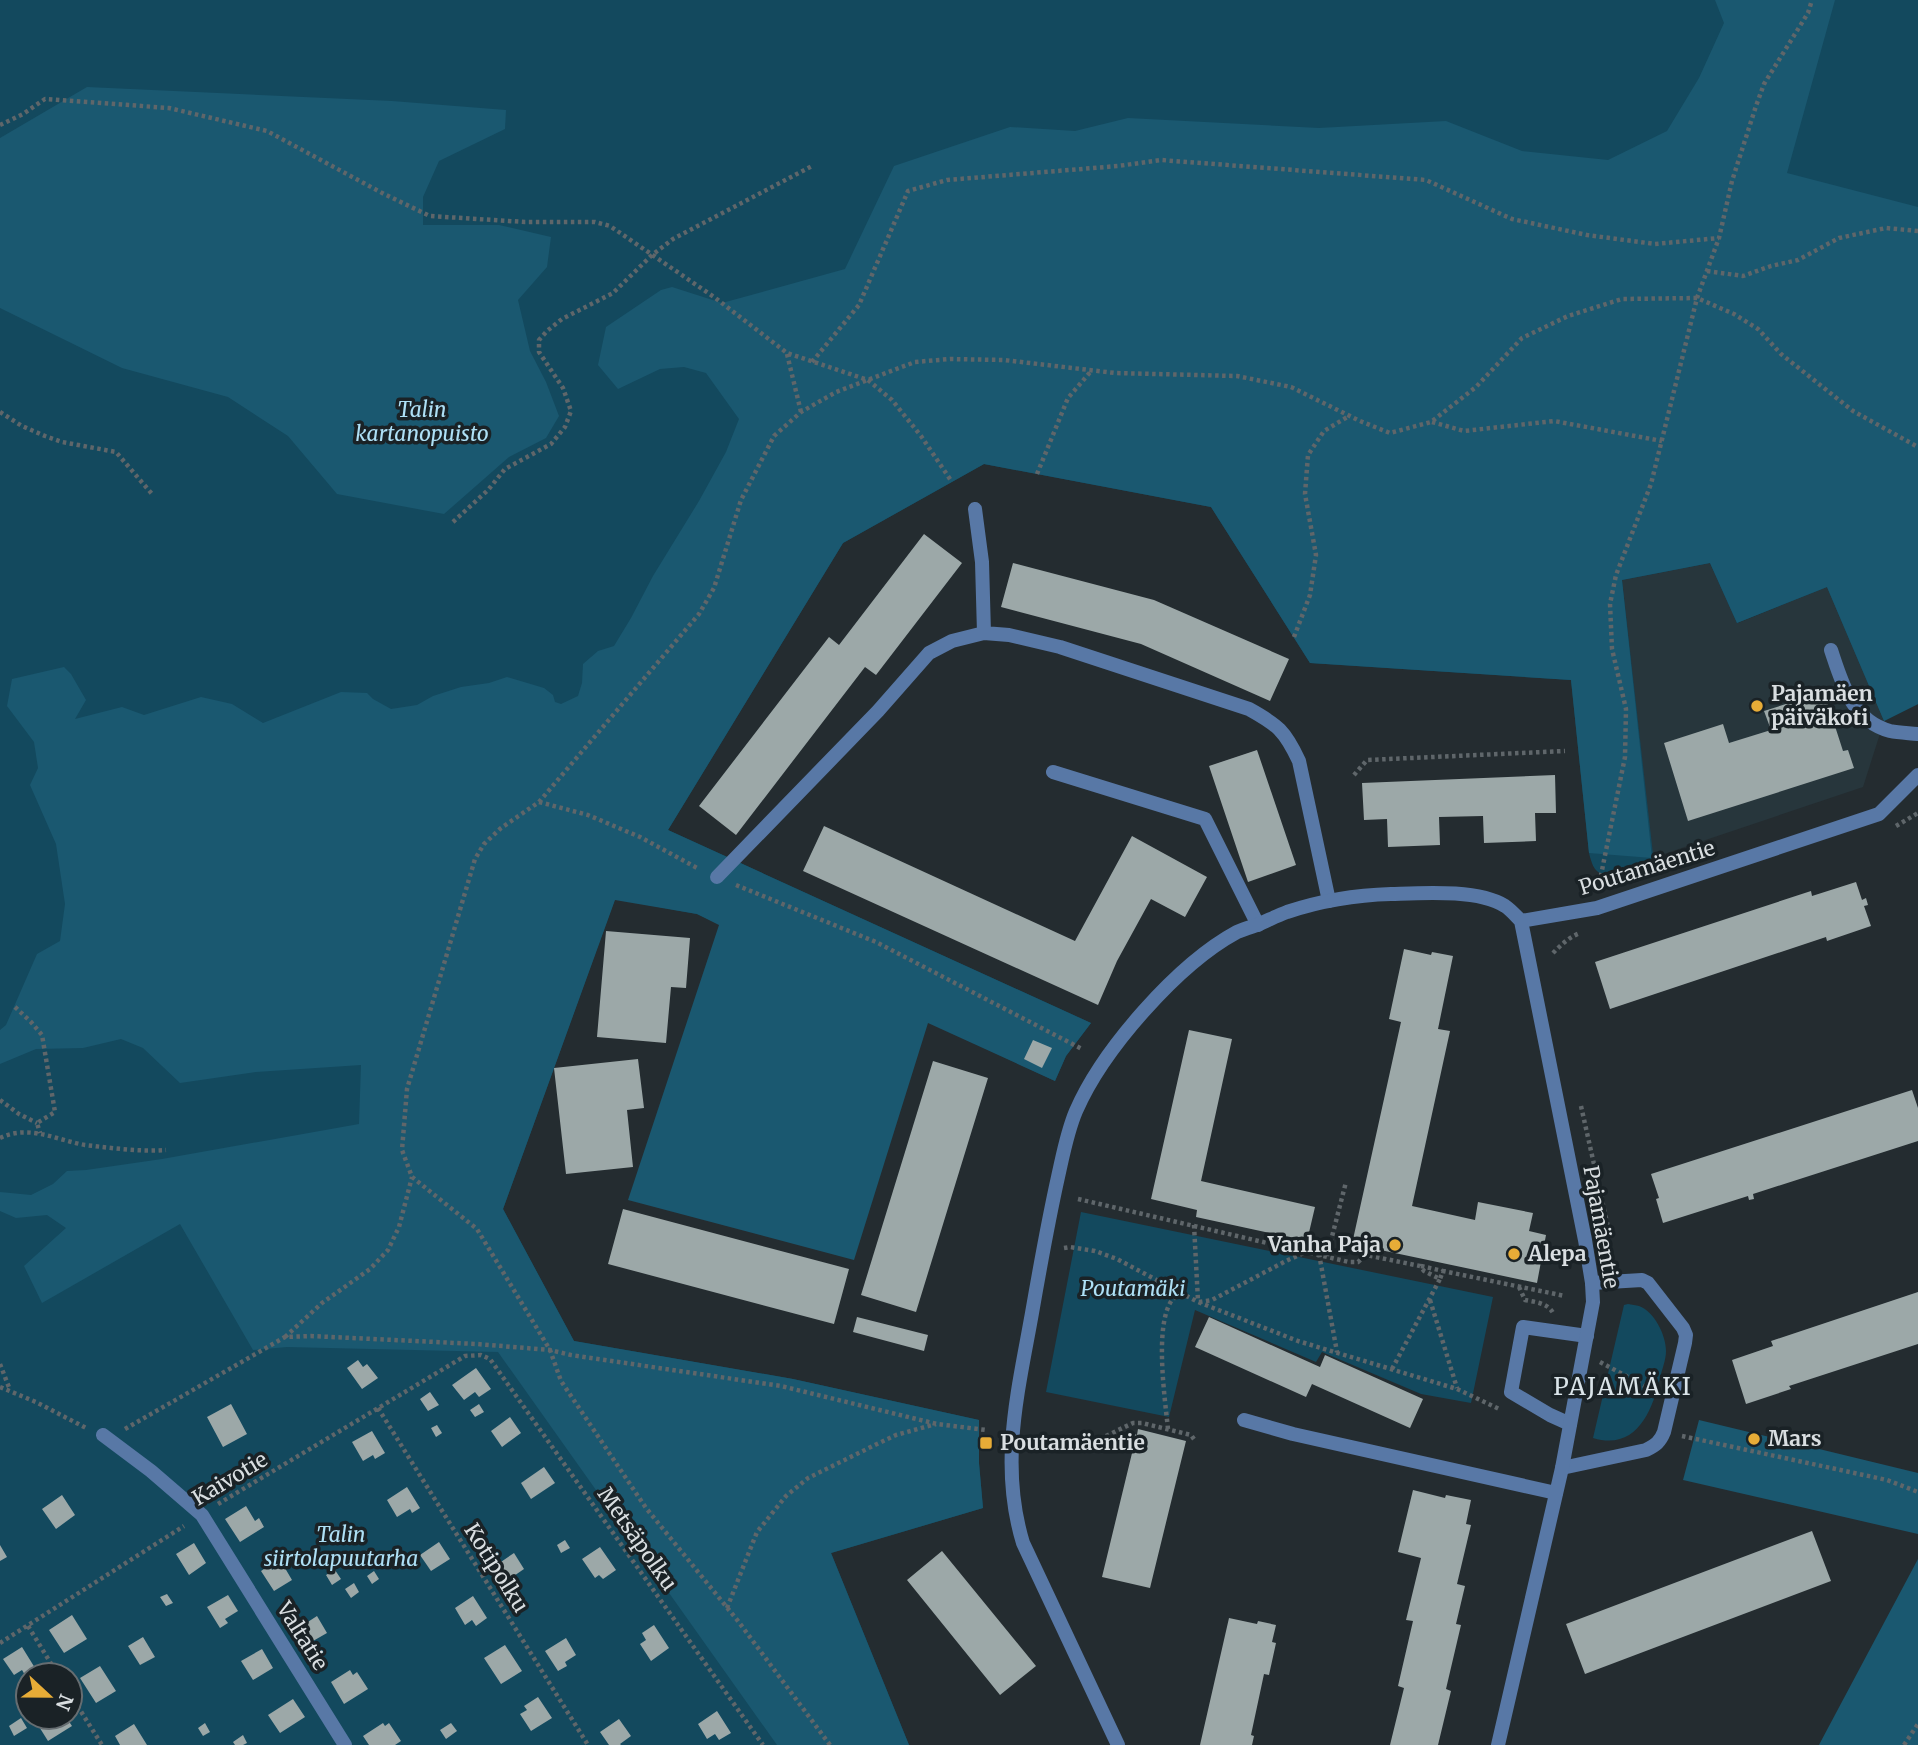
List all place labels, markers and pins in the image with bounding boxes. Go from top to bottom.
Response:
place label: Pajamäen päiväkoti [1771,680,1873,731]
marker: Pajamäen päiväkoti [1749,698,1765,714]
place label: Vanha Paja [1267,1231,1381,1258]
marker: Vanha Paja [1387,1237,1403,1253]
place label: Alepa [1527,1240,1587,1267]
marker: Alepa [1506,1246,1522,1262]
place label: Mars [1768,1425,1822,1452]
place label: Poutamäentie [1000,1429,1145,1456]
marker: Mars [1746,1431,1762,1447]
marker: Poutamäentie [978,1435,994,1451]

